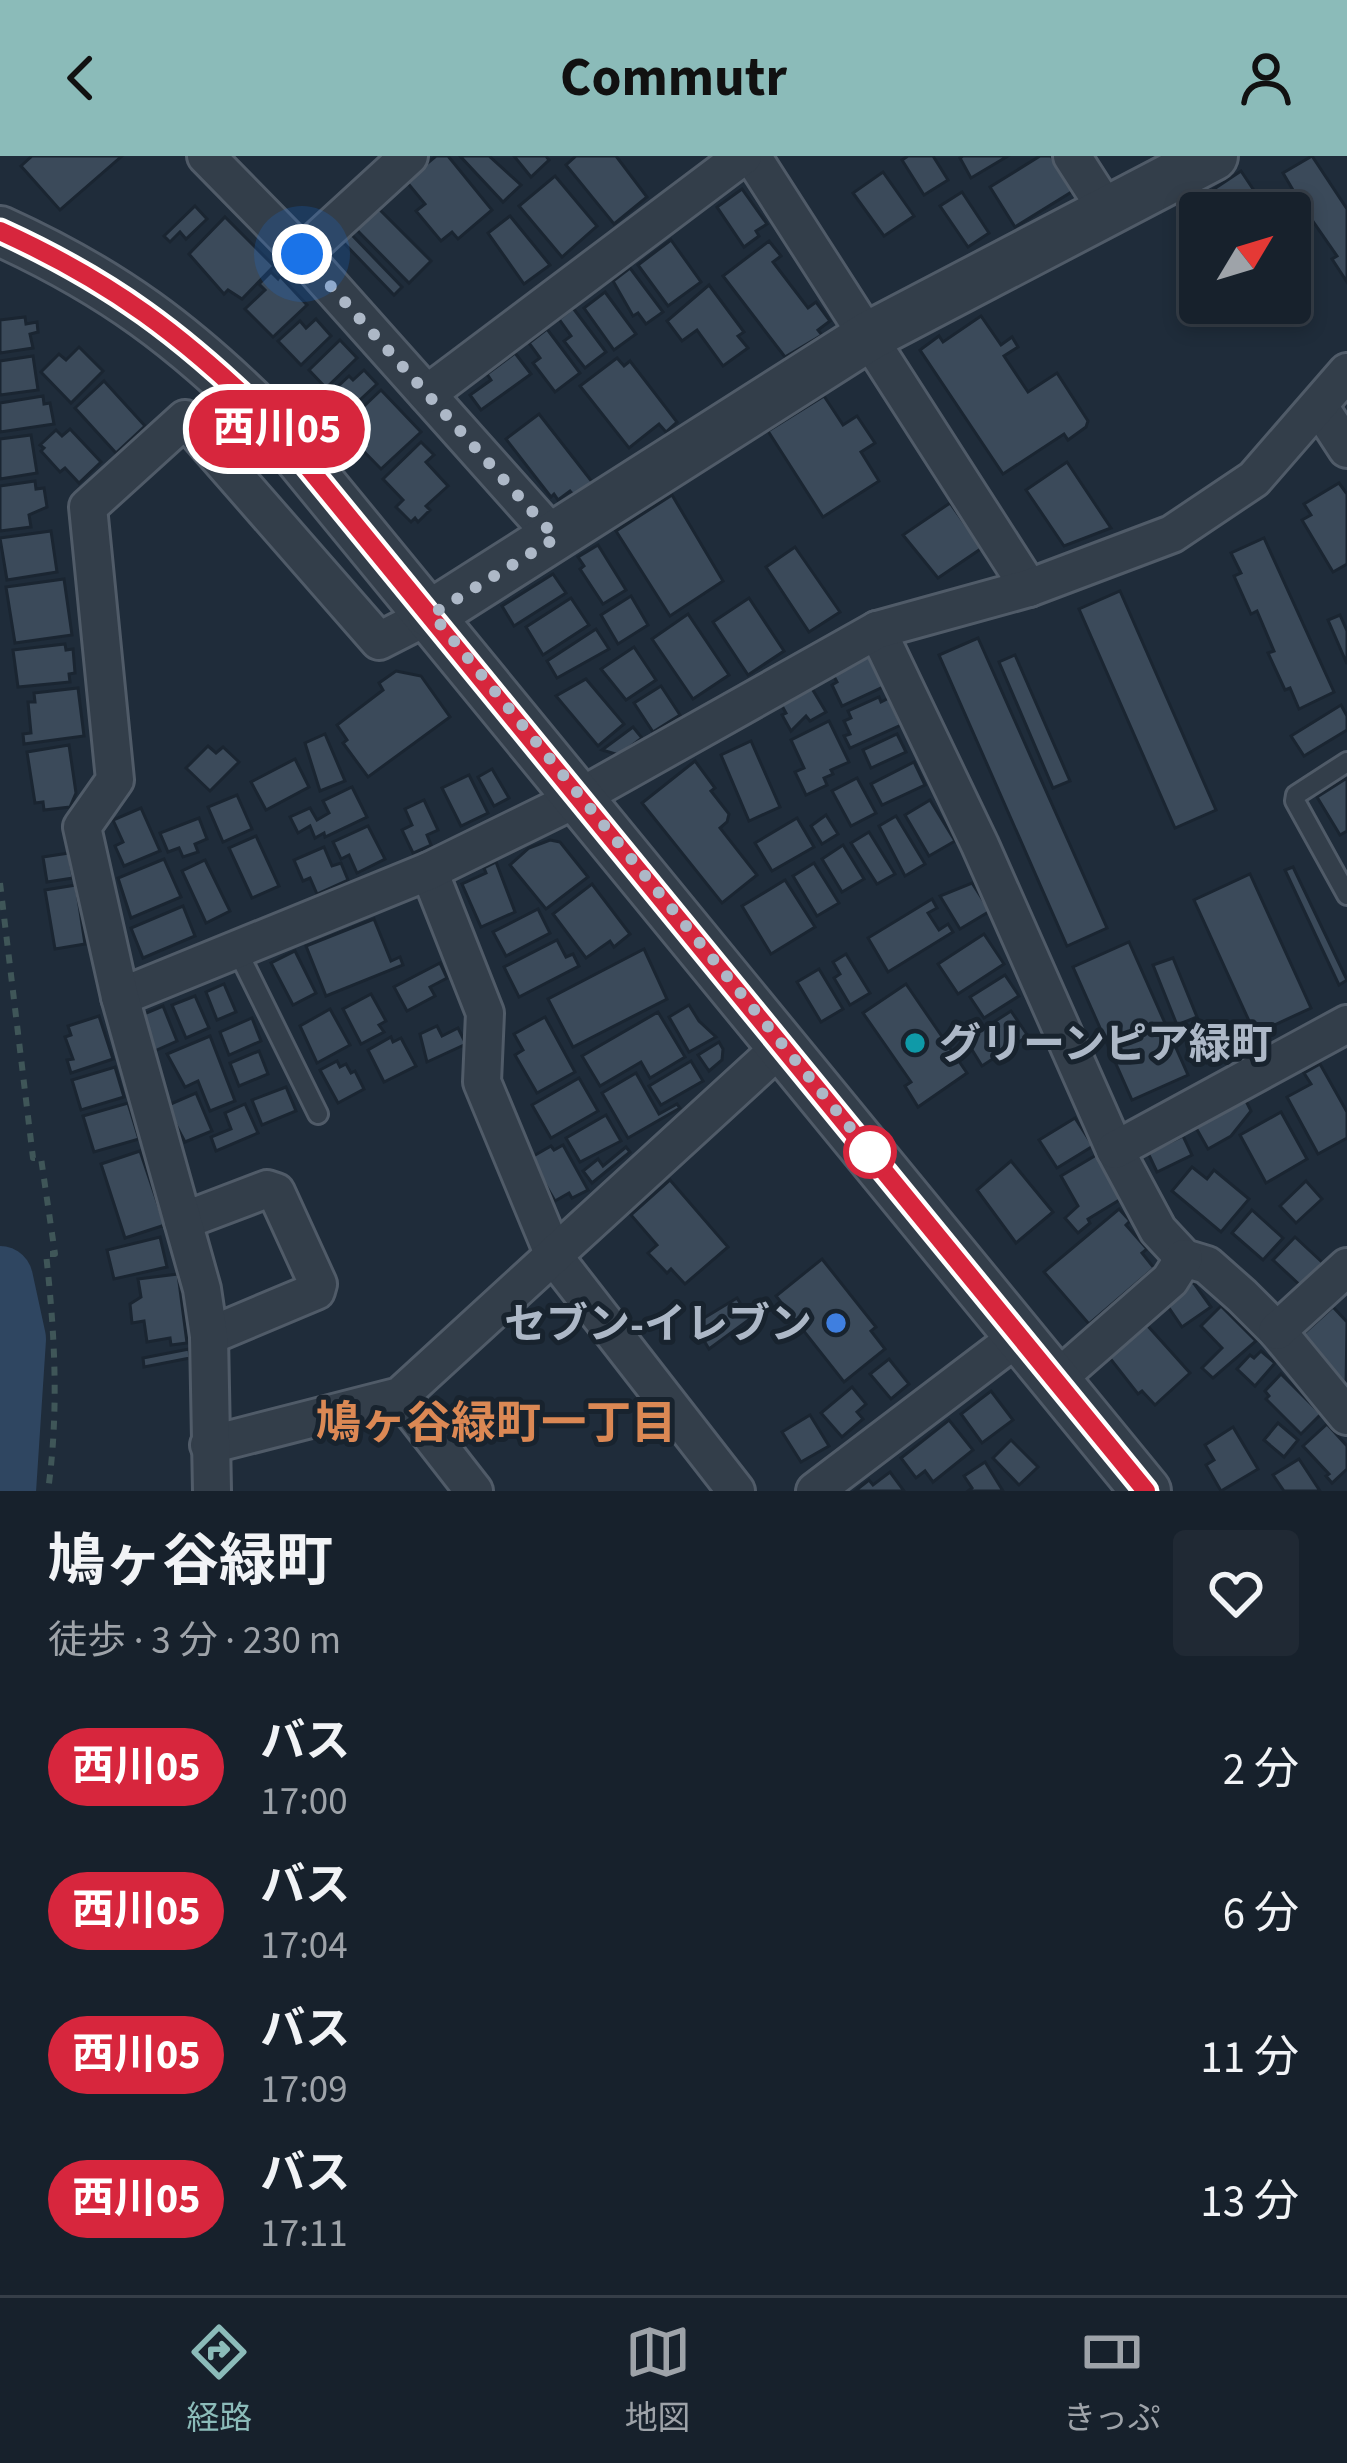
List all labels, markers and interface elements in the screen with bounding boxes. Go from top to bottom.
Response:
text: Commutr [560,40,787,117]
icon: back [48,45,114,111]
icon: person [1233,45,1299,111]
north arrow [1179,192,1311,324]
map controls [1179,192,1311,324]
your location [272,224,332,284]
line badge: 西川05 [193,390,361,468]
text: 西川05 [213,399,341,459]
place label: グリーンピア緑町 [939,1015,1273,1075]
marker: グリーンピア緑町 [902,1030,928,1056]
unlabelled marker [845,1127,895,1177]
place label: セブン-イレブン [504,1295,812,1355]
marker: セブン-イレブン [823,1310,849,1336]
district label: 鳩ヶ谷緑町一丁目 [316,1392,676,1456]
text: 鳩ヶ谷緑町 [48,1522,333,1603]
button: heart [1173,1530,1299,1656]
text: 徒歩 · 3 分 · 230 m [48,1613,341,1669]
text: バス [260,1710,350,1774]
text: 西川05 [72,1737,200,1797]
text: 2 分 [1223,1738,1299,1802]
text: 17:00 [260,1774,348,1830]
text: バス [260,1854,350,1918]
text: 西川05 [72,1881,200,1941]
text: 6 分 [1223,1882,1299,1946]
text: 17:04 [260,1918,348,1974]
text: バス [260,1998,350,2062]
text: 西川05 [72,2025,200,2085]
text: 11 分 [1200,2026,1299,2090]
text: 17:09 [260,2062,348,2118]
text: バス [260,2142,350,2206]
text: 西川05 [72,2169,200,2229]
text: 13 分 [1200,2170,1299,2234]
text: 17:11 [260,2206,348,2262]
tab: 経路 [186,2319,252,2442]
tab: 地図 [625,2319,691,2442]
tab: きっぷ [1063,2319,1161,2442]

